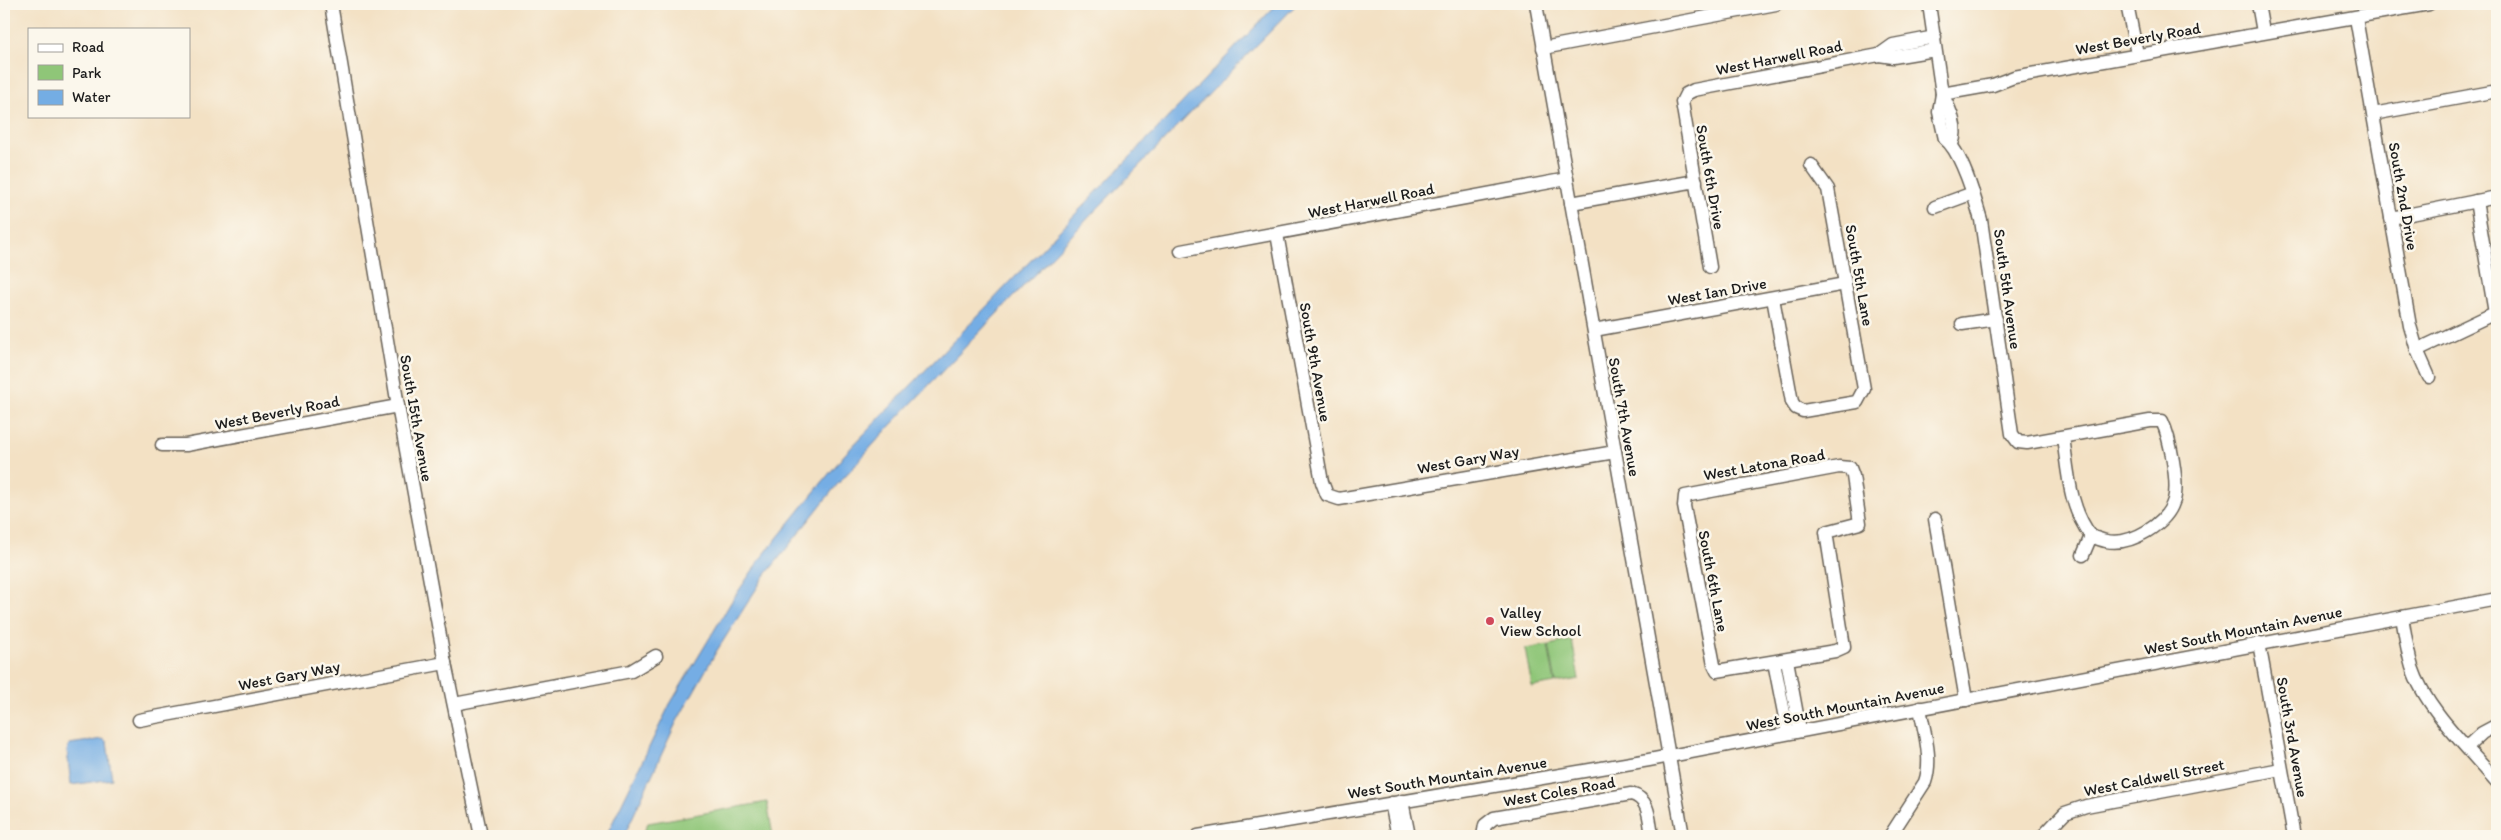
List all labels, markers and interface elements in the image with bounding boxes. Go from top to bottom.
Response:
street label: West Beverly Road [2074,18,2202,59]
legend [28,28,190,118]
street label: West Harwell Road [1714,36,1844,79]
text: Road [72,38,105,56]
text: Park [72,64,102,82]
text: Water [72,88,111,106]
street label: South 6th Drive [1692,123,1729,231]
street label: South 2nd Drive [2385,141,2422,252]
street label: West Harwell Road [1306,179,1436,222]
street label: South 5th Lane [1841,223,1878,327]
street label: South 5th Avenue [1990,228,2025,351]
street label: West Ian Drive [1666,273,1768,310]
street label: South 9th Avenue [1296,301,1335,424]
street label: South 15th Avenue [396,353,437,483]
street label: South 7th Avenue [1605,356,1644,478]
street label: West Beverly Road [213,391,341,434]
street label: West Gary Way [1416,441,1521,478]
street label: West Latona Road [1702,444,1827,485]
street label: South 6th Lane [1694,529,1733,633]
street label: West South Mountain Avenue [2142,602,2344,659]
place label: Valley View School [1500,603,1582,640]
marker: Valley View School [1484,615,1496,627]
street label: West Gary Way [237,656,342,695]
street label: South 3rd Avenue [2273,675,2313,799]
street label: West South Mountain Avenue [1744,678,1946,735]
street label: West South Mountain Avenue [1346,752,1548,803]
street label: West Caldwell Street [2082,755,2226,800]
street label: West Coles Road [1502,772,1617,811]

